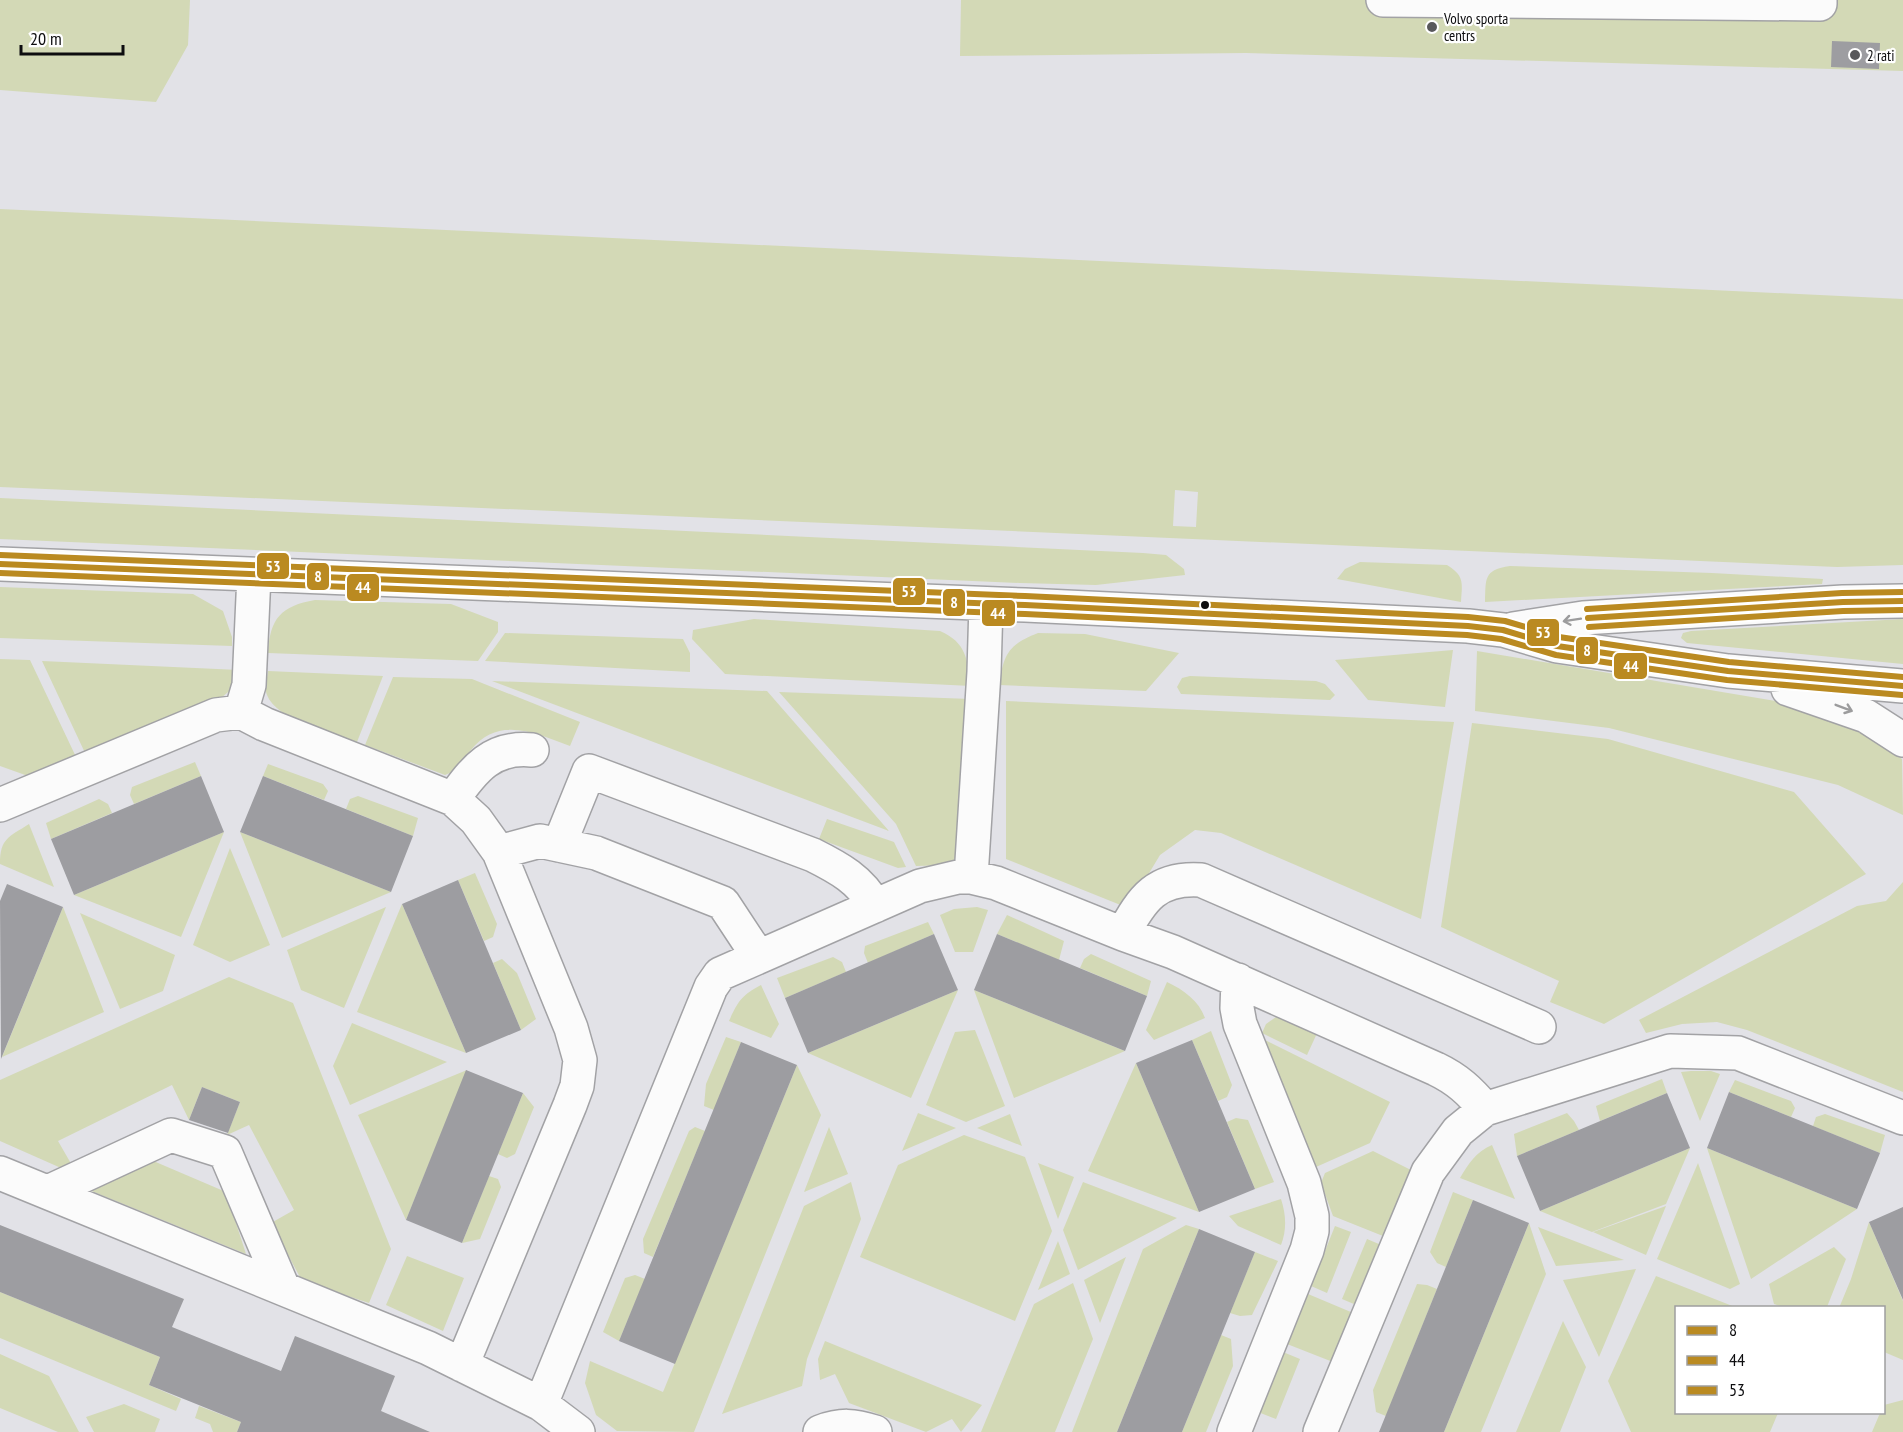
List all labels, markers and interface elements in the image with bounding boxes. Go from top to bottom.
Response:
place label: Volvo sporta centrs [1443,9,1508,45]
scale bar [21,18,123,56]
marker: Volvo sporta centrs [1425,20,1439,34]
text: 20 m [30,27,62,50]
place label: 2 rati [1867,46,1894,65]
marker: 2 rati [1848,48,1862,62]
line badge: 53 [256,552,290,580]
text: 53 [265,556,281,576]
line badge: 8 [306,562,330,591]
text: 8 [314,566,322,586]
line badge: 44 [346,573,380,602]
text: 44 [355,577,371,597]
line badge: 53 [892,577,926,606]
text: 53 [901,581,917,601]
line badge: 8 [942,588,966,617]
text: 8 [950,592,958,612]
line badge: 44 [981,599,1016,627]
unlabelled marker [1199,599,1211,611]
text: 44 [990,603,1006,623]
one-way arrow [1563,614,1583,625]
line badge: 53 [1526,618,1560,647]
text: 53 [1535,622,1551,642]
line badge: 8 [1575,636,1599,665]
text: 8 [1583,640,1591,660]
line badge: 44 [1613,652,1648,680]
text: 44 [1623,656,1639,676]
one-way arrow [1834,703,1853,714]
legend [1675,1306,1885,1414]
text: 8 [1729,1318,1737,1341]
text: 44 [1729,1348,1745,1371]
text: 53 [1729,1378,1745,1401]

